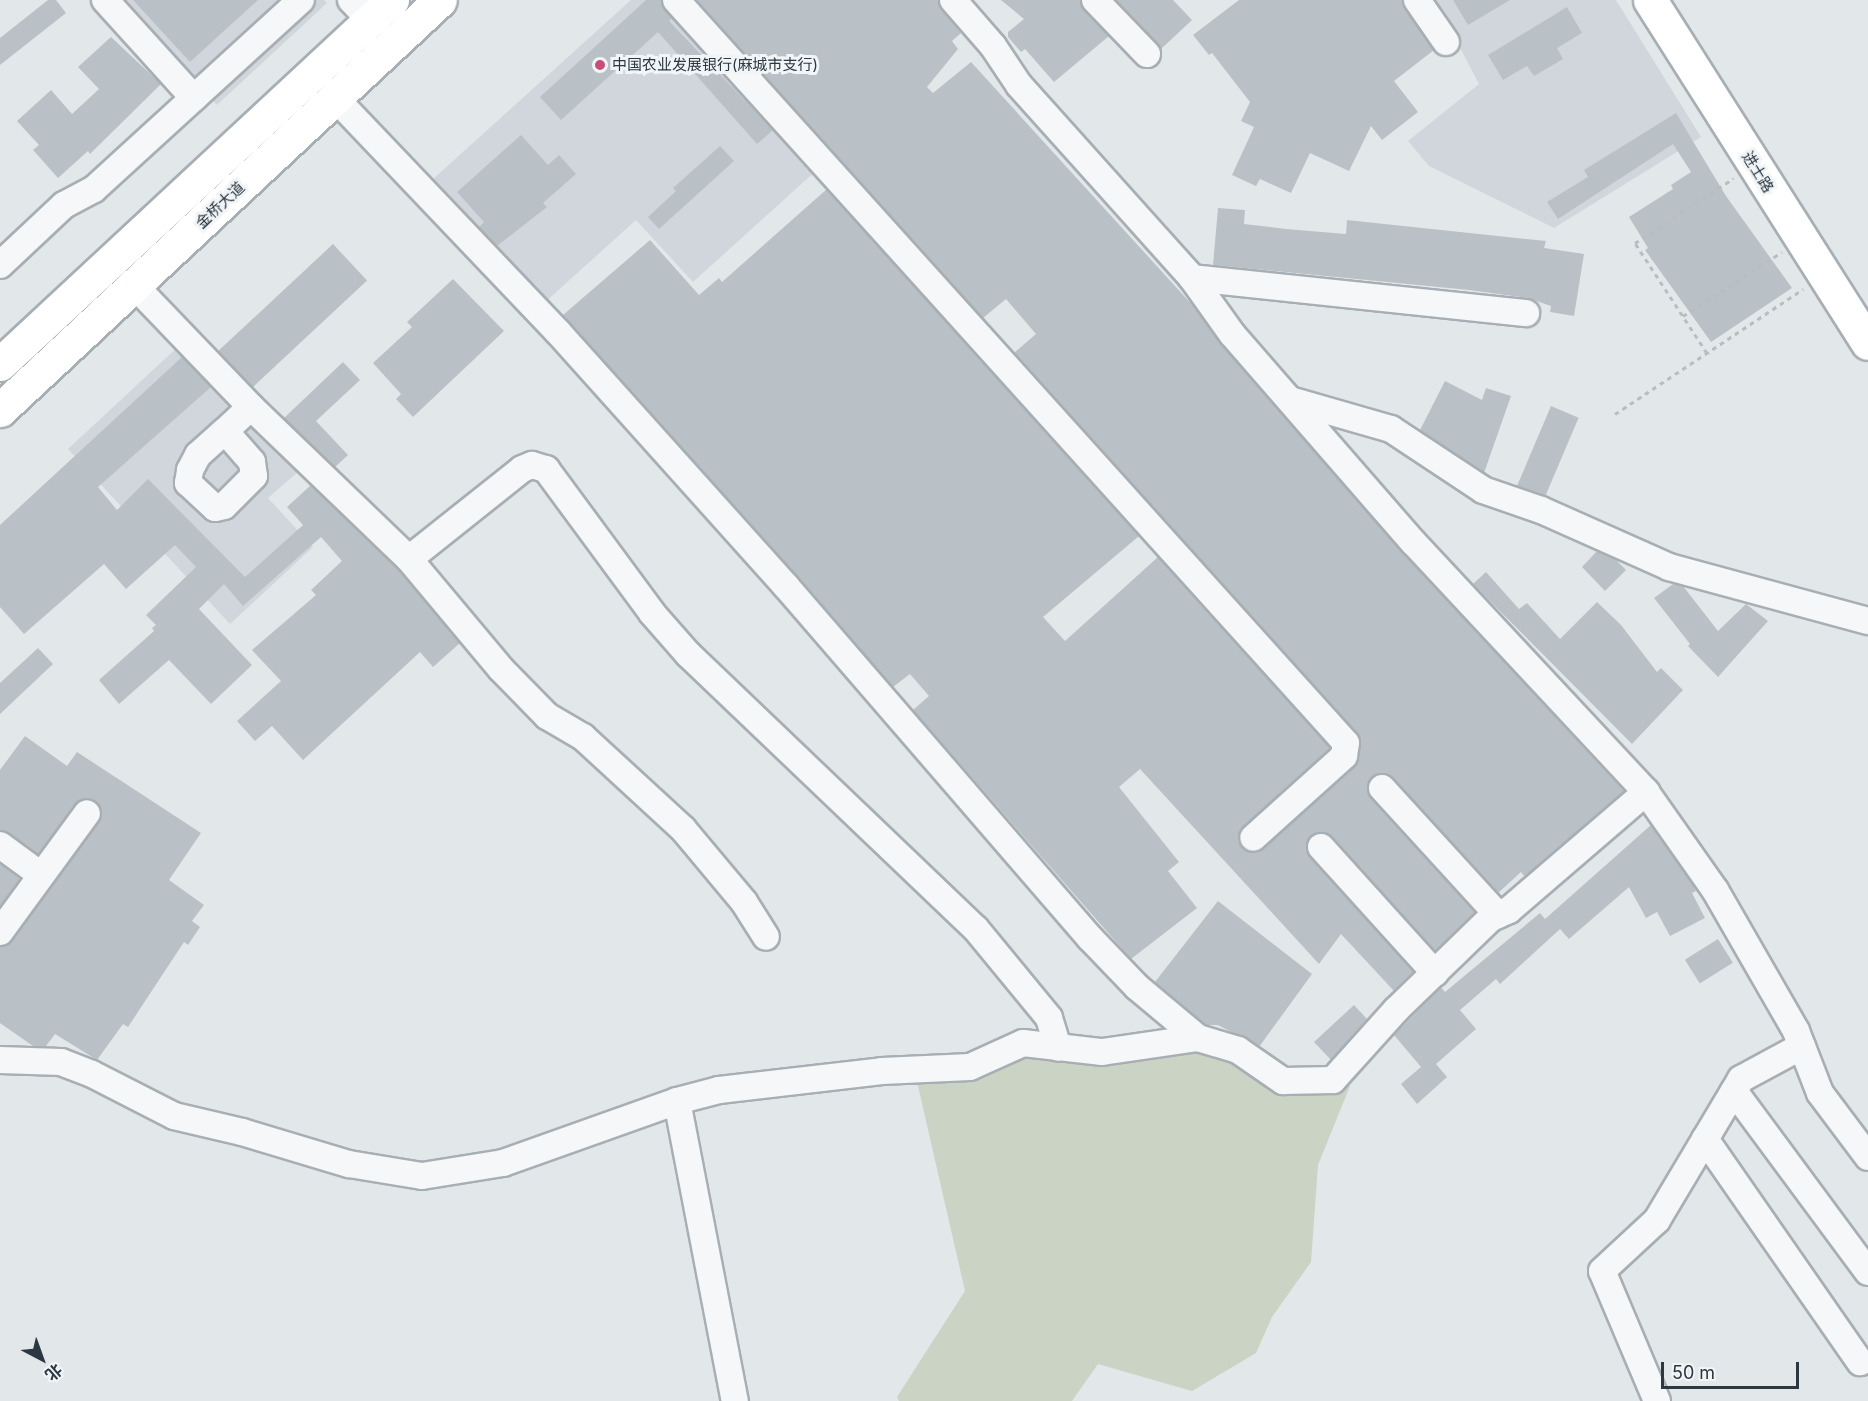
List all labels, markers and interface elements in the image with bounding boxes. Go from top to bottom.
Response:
place label: 中国农业发展银行(麻城市支行) [612,56,818,74]
marker: 中国农业发展银行(麻城市支行) [593,58,607,72]
street label: 进士路 [1738,148,1778,196]
street label: 金桥大道 [192,178,248,232]
north arrow [12,1329,72,1389]
scale bar [1664,1350,1802,1388]
text: 北 [41,1360,66,1385]
text: 50 m [1672,1362,1715,1383]

